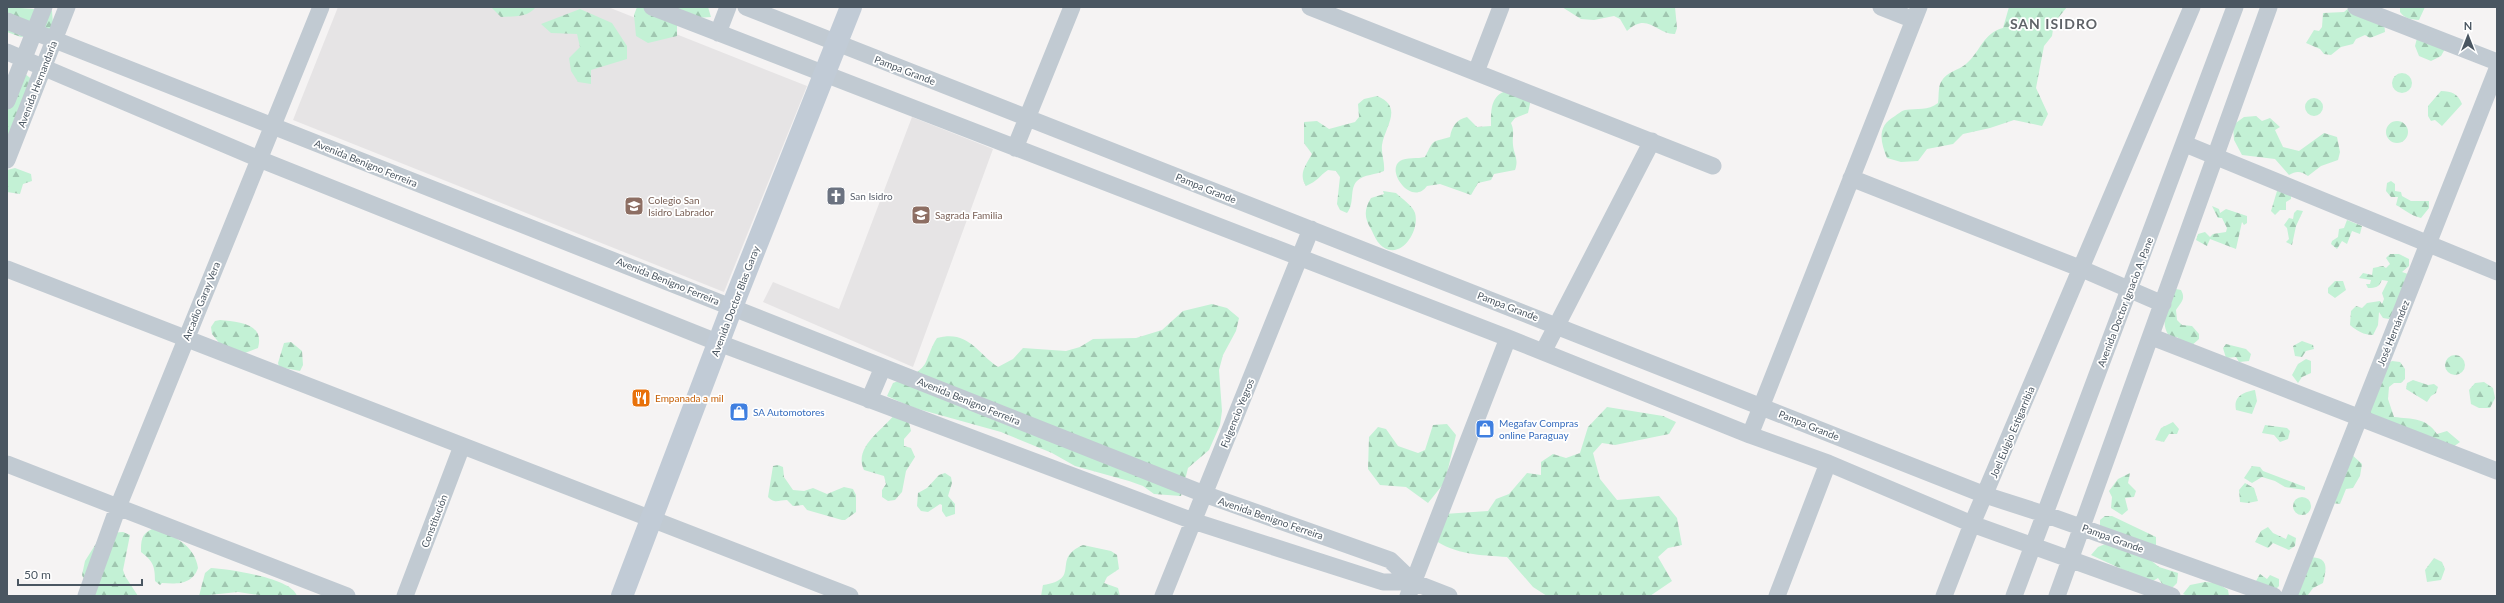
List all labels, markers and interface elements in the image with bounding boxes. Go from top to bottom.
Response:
district label: SAN ISIDRO [2010,15,2098,32]
north arrow [2448,16,2488,56]
text: N [2464,19,2472,32]
street label: Avenida Hernandaria [15,39,59,129]
street label: Pampa Grande [873,53,937,87]
street label: Avenida Benigno Ferreira [313,137,419,189]
street label: Pampa Grande [1174,170,1238,206]
church icon: San Isidro [825,185,847,207]
place label: San Isidro [850,190,893,202]
place label: Colegio San Isidro Labrador [648,194,714,218]
school or university icon: Colegio San Isidro Labrador [623,195,645,217]
school or university icon: Sagrada Familia [910,204,932,226]
place label: Sagrada Familia [935,209,1002,221]
street label: Avenida Doctor Ignacio A. Pane [2095,236,2155,368]
street label: Avenida Doctor Blas Garay [708,243,762,358]
street label: Avenida Benigno Ferreira [615,255,721,307]
street label: Arcadio Garay Vera [180,260,222,342]
street label: Pampa Grande [1476,289,1540,323]
street label: José Hernández [2374,298,2412,368]
street label: Avenida Benigno Ferreira [916,375,1022,427]
street label: Fulgencio Yegros [1218,377,1256,449]
street label: Joel Eulgio Estigarribia [1987,384,2037,480]
restaurant icon: Empanada a mil [630,387,652,409]
place label: Empanada a mil [655,392,724,404]
shop icon: SA Automotores [728,401,750,423]
place label: SA Automotores [753,406,825,418]
street label: Pampa Grande [1777,407,1841,443]
place label: Megafav Compras online Paraguay [1499,417,1578,441]
shop icon: Megafav Compras online Paraguay [1474,418,1496,440]
street label: Constitución [418,493,450,549]
street label: Avenida Benigno Ferreira [1217,494,1325,542]
street label: Pampa Grande [2081,521,2145,555]
scale bar [18,561,142,587]
text: 50 m [24,567,51,582]

